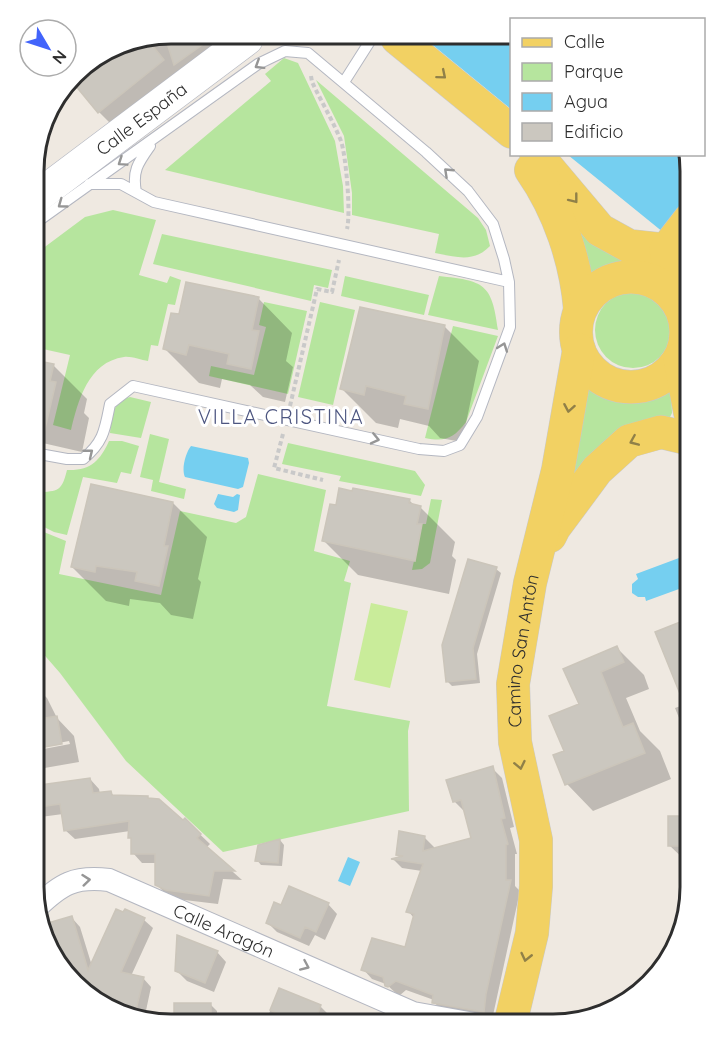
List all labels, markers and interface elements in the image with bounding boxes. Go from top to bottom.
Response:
north arrow [18,18,78,78]
legend [510,18,705,156]
text: Calle [564,30,605,53]
text: N [48,47,71,68]
one-way arrow [255,58,265,70]
text: Parque [564,60,623,83]
one-way arrow [435,68,446,79]
street label: Calle España [91,77,191,160]
text: Agua [564,90,608,113]
text: Edificio [564,120,623,143]
one-way arrow [117,155,128,166]
one-way arrow [445,169,456,180]
one-way arrow [567,192,578,203]
one-way arrow [57,197,68,208]
one-way arrow [496,342,508,353]
one-way arrow [563,403,576,413]
district label: VILLA CRISTINA [198,404,364,429]
one-way arrow [370,432,380,445]
one-way arrow [629,434,640,446]
one-way arrow [82,449,93,460]
street label: Camino San Antón [502,571,543,728]
one-way arrow [513,759,526,769]
one-way arrow [82,874,91,887]
street label: Calle Aragón [170,898,278,962]
one-way arrow [520,952,533,962]
one-way arrow [299,959,310,971]

